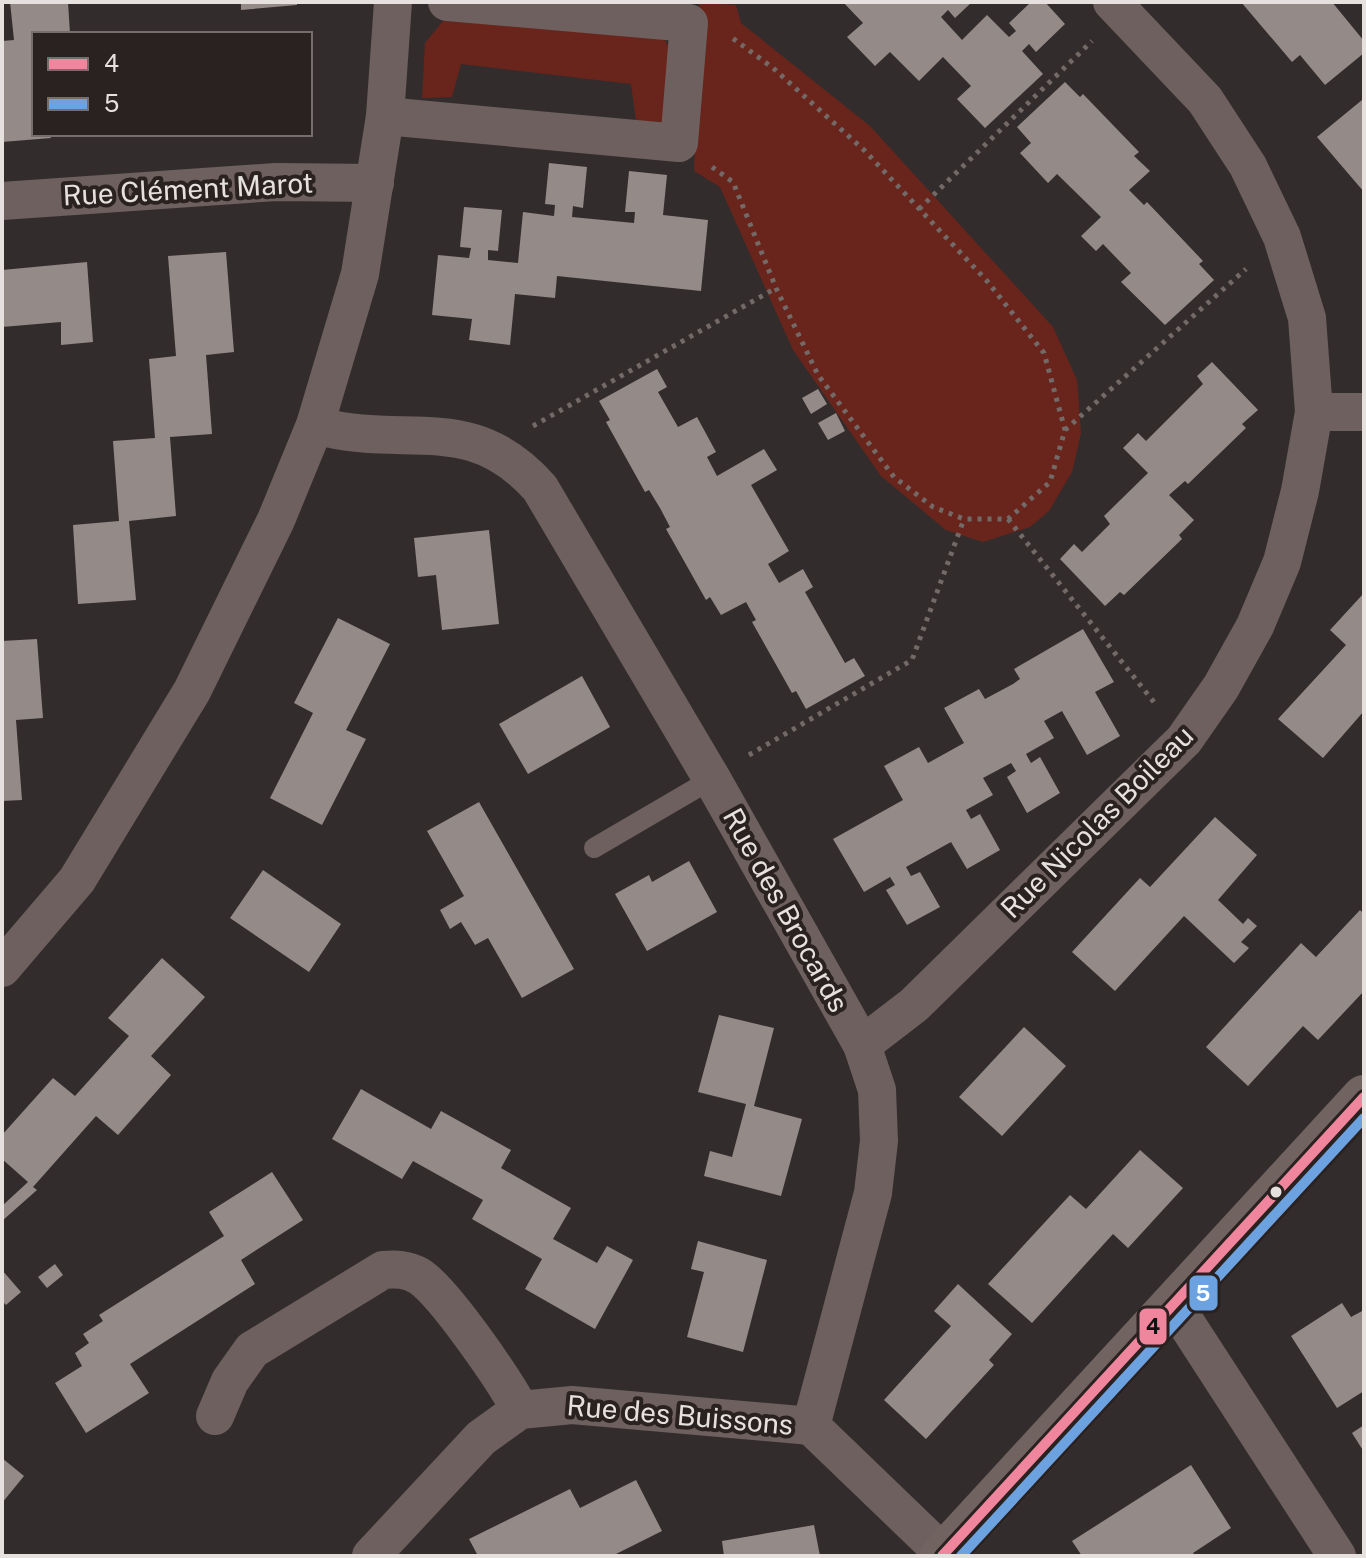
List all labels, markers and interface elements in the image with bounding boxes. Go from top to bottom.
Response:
legend [32,32,312,136]
text: 4 [104,49,119,77]
text: 5 [104,89,119,117]
street label: Rue Clément Marot [62,165,314,212]
street label: Rue Nicolas Boileau [994,719,1200,925]
street label: Rue des Brocards [717,802,856,1017]
unlabelled marker [1268,1184,1284,1200]
line badge: 5 [1188,1274,1219,1312]
text: 5 [1196,1280,1210,1306]
line badge: 4 [1138,1307,1168,1346]
text: 4 [1146,1313,1160,1339]
street label: Rue des Buissons [566,1388,794,1441]

